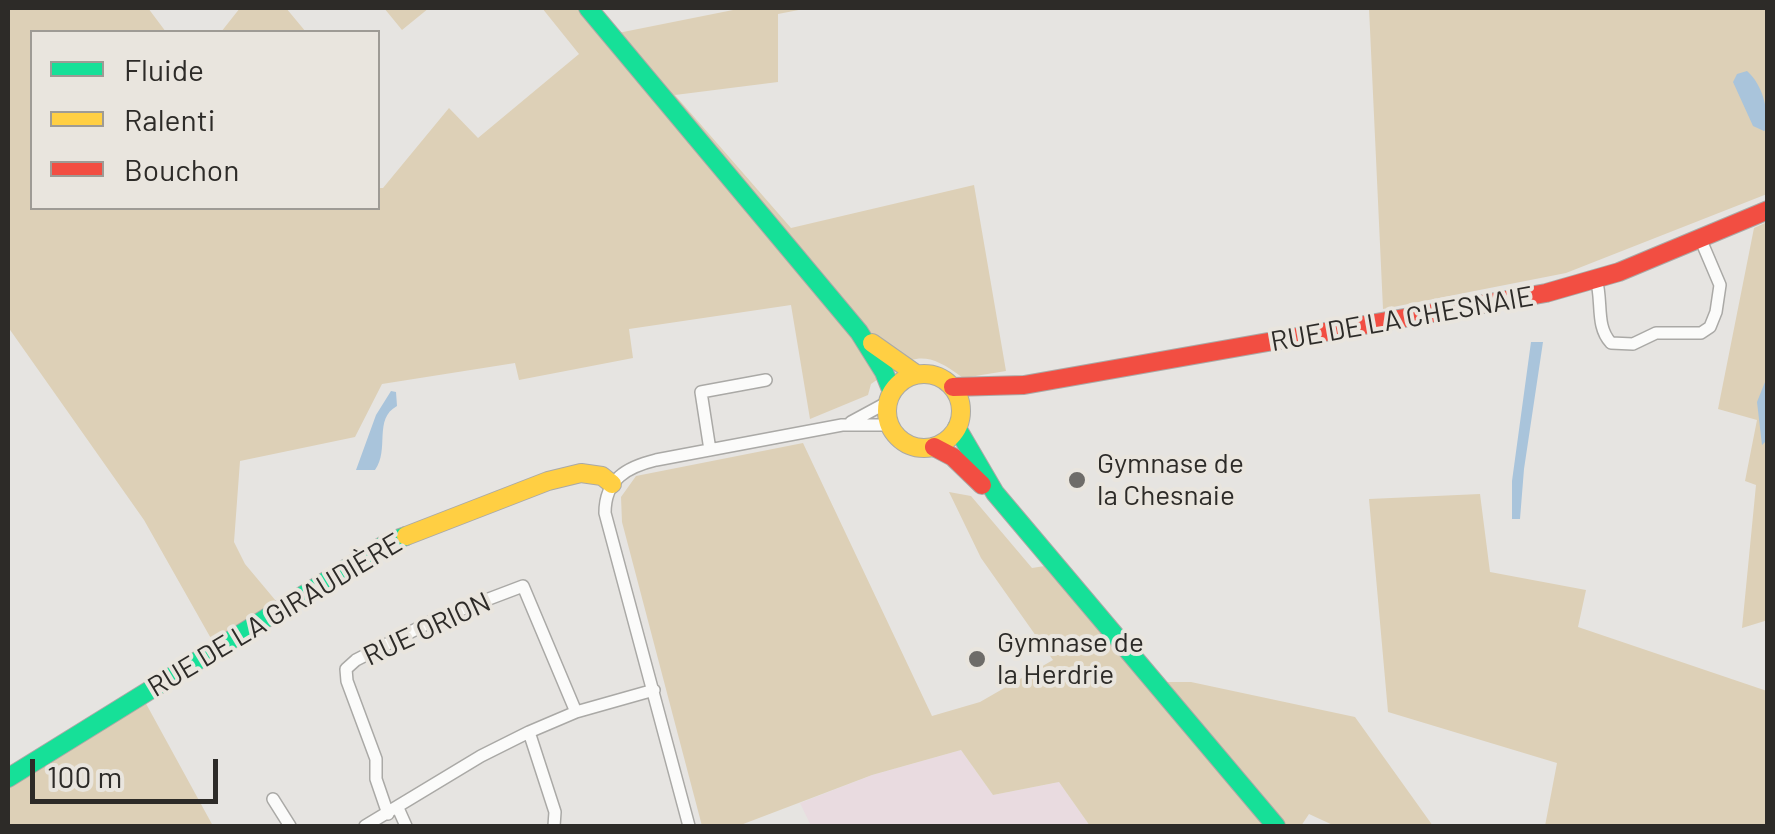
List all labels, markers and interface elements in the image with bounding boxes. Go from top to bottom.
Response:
legend [30,30,380,210]
text: Fluide [124,51,204,87]
text: Ralenti [124,101,215,137]
text: Bouchon [124,151,239,187]
street label: RUE DE LA CHESNAIE [1268,279,1536,359]
place label: Gymnase de la Chesnaie [1097,447,1244,513]
marker: Gymnase de la Chesnaie [1066,469,1088,491]
street label: RUE DE LA GIRAUDIÈRE [142,526,408,704]
street label: RUE ORION [358,585,496,673]
place label: Gymnase de la Herdrie [997,626,1144,692]
marker: Gymnase de la Herdrie [966,648,988,670]
scale bar [35,739,222,801]
text: 100 m [47,758,122,794]

